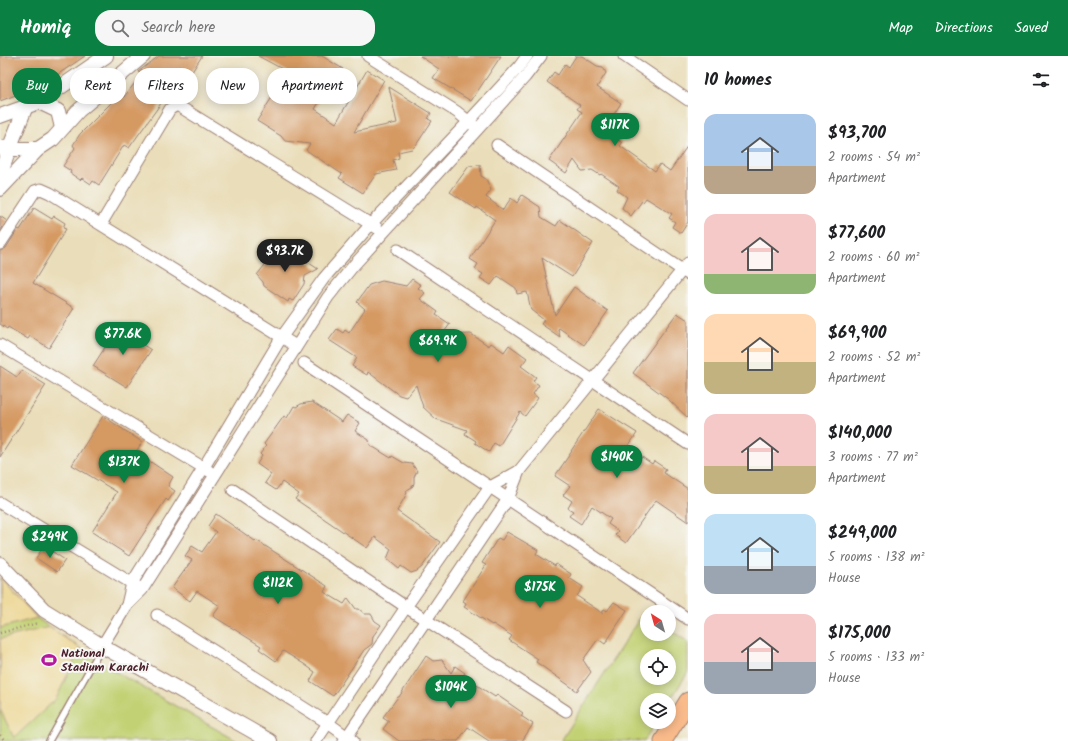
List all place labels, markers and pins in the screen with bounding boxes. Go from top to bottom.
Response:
pin: $117K [587,113,643,147]
pin: $93.7K [252,239,318,273]
pin: $77.6K [90,322,156,356]
pin: $69.9K [405,329,471,363]
pin: $140K [589,445,645,479]
pin: $137K [96,450,152,484]
pin: $249K [22,525,78,559]
pin: $112K [250,571,306,605]
pin: $175K [512,575,568,609]
place label: National Stadium Karachi [61,644,149,677]
sports icon: National Stadium Karachi [40,651,58,669]
pin: $104K [423,675,479,709]

